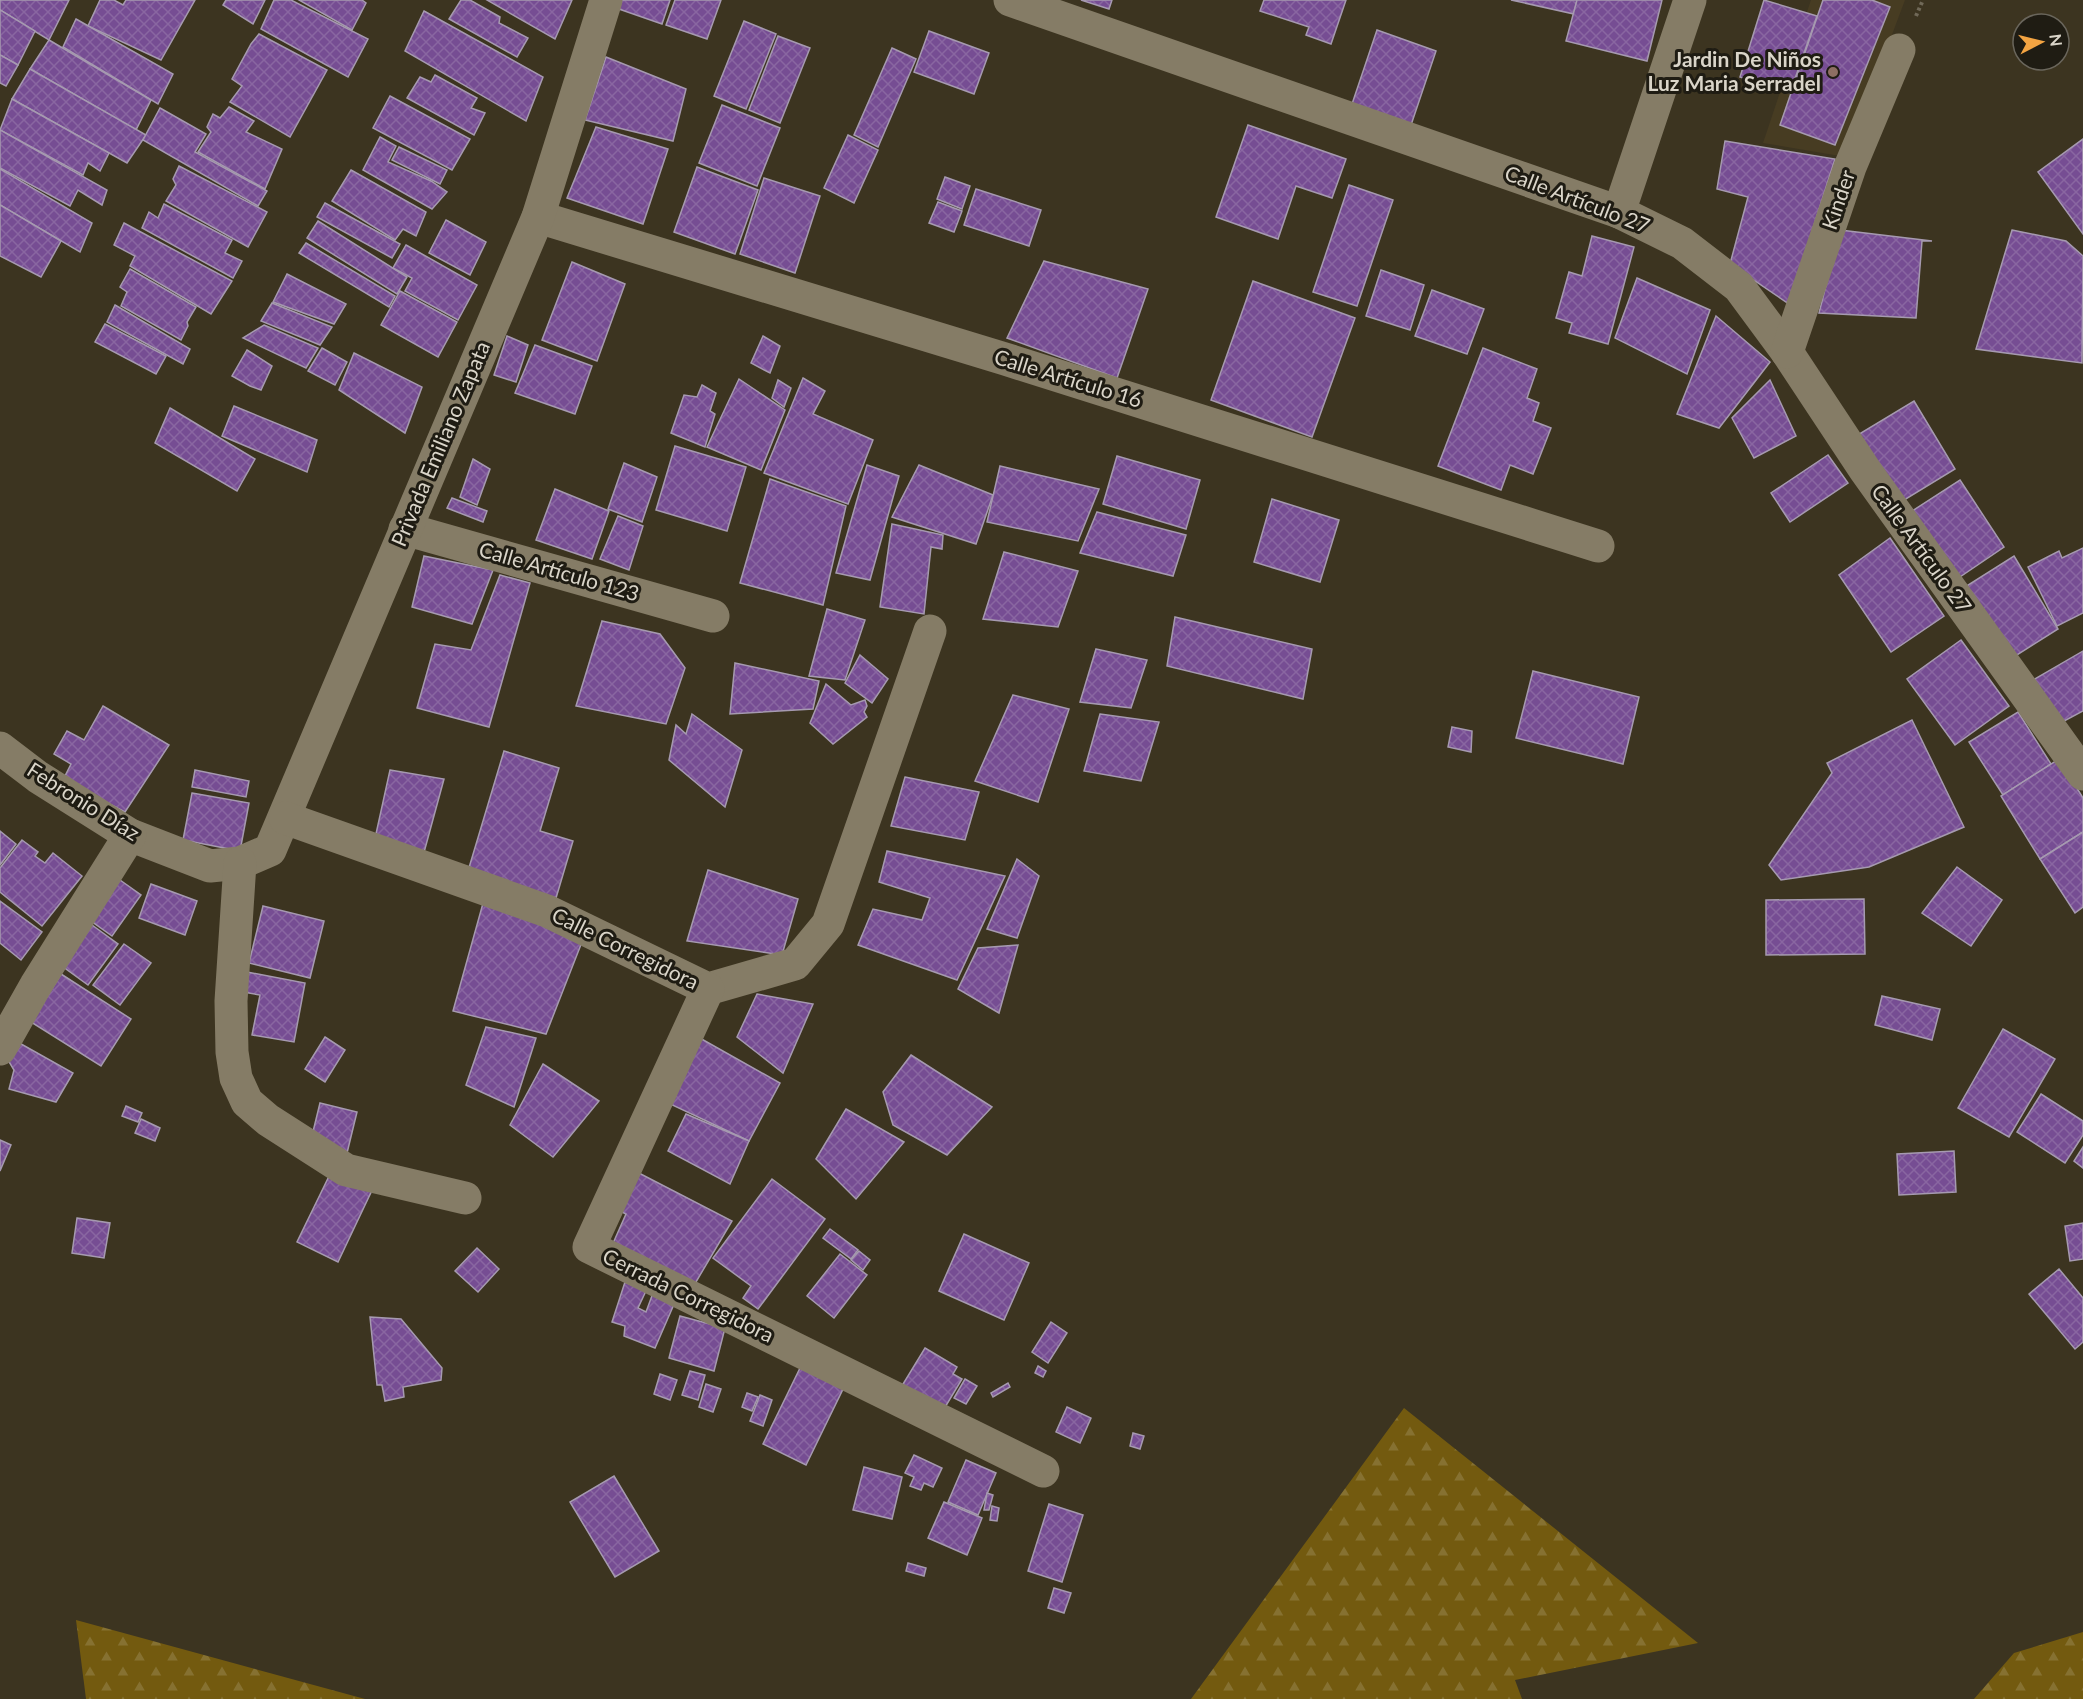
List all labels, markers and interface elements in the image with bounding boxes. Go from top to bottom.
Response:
north arrow [2011,12,2071,72]
text: N [2046,33,2067,47]
place label: Jardin De Niños Luz Maria Serradel [1648,46,1821,95]
marker: Jardin De Niños Luz Maria Serradel [1826,65,1840,79]
street label: Calle Artículo 27 [1502,159,1654,238]
street label: Kinder [1816,166,1859,233]
street label: Privada Emiliano Zapata [385,337,494,550]
street label: Calle Artículo 16 [992,343,1145,412]
street label: Calle Artículo 27 [1867,479,1977,617]
street label: Calle Artículo 123 [476,536,642,605]
street label: Febronio Díaz [23,756,145,845]
street label: Calle Corregidora [548,901,703,994]
street label: Cerrada Corregidora [599,1242,778,1347]

